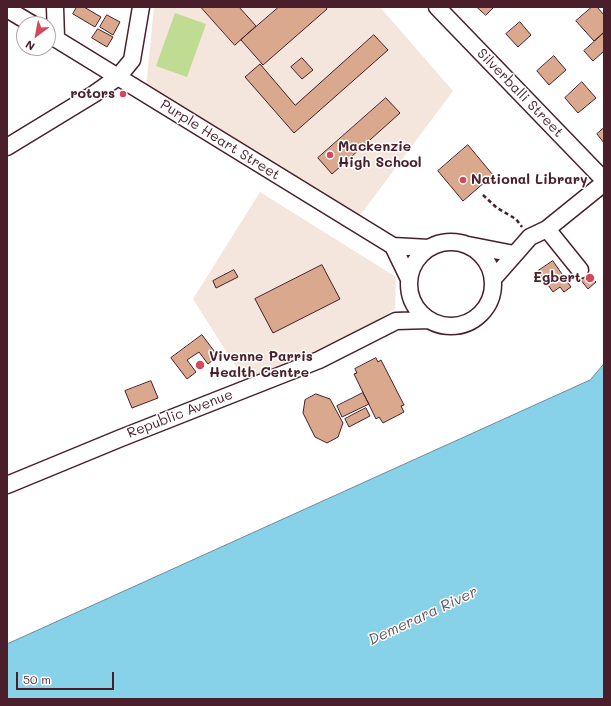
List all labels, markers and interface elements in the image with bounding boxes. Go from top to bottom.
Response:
north arrow [16,16,56,56]
text: N [22,37,37,54]
street label: Silverballi Street [473,45,567,141]
place label: rotors [70,86,115,102]
marker: rotors [118,89,128,99]
street label: Purple Heart Street [157,96,283,184]
place label: Mackenzie High School [338,139,422,172]
marker: Mackenzie High School [325,150,335,160]
place label: National Library [471,172,588,188]
marker: National Library [458,175,468,185]
place label: Egbert [533,270,581,286]
marker: Egbert [584,272,596,284]
place label: Vivenne Parris Health Centre [209,349,313,382]
marker: Vivenne Parris Health Centre [194,359,206,371]
street label: Republic Avenue [125,386,235,442]
water label: Demerara River [366,583,480,649]
scale bar [18,664,116,690]
text: 50 m [23,671,51,687]

